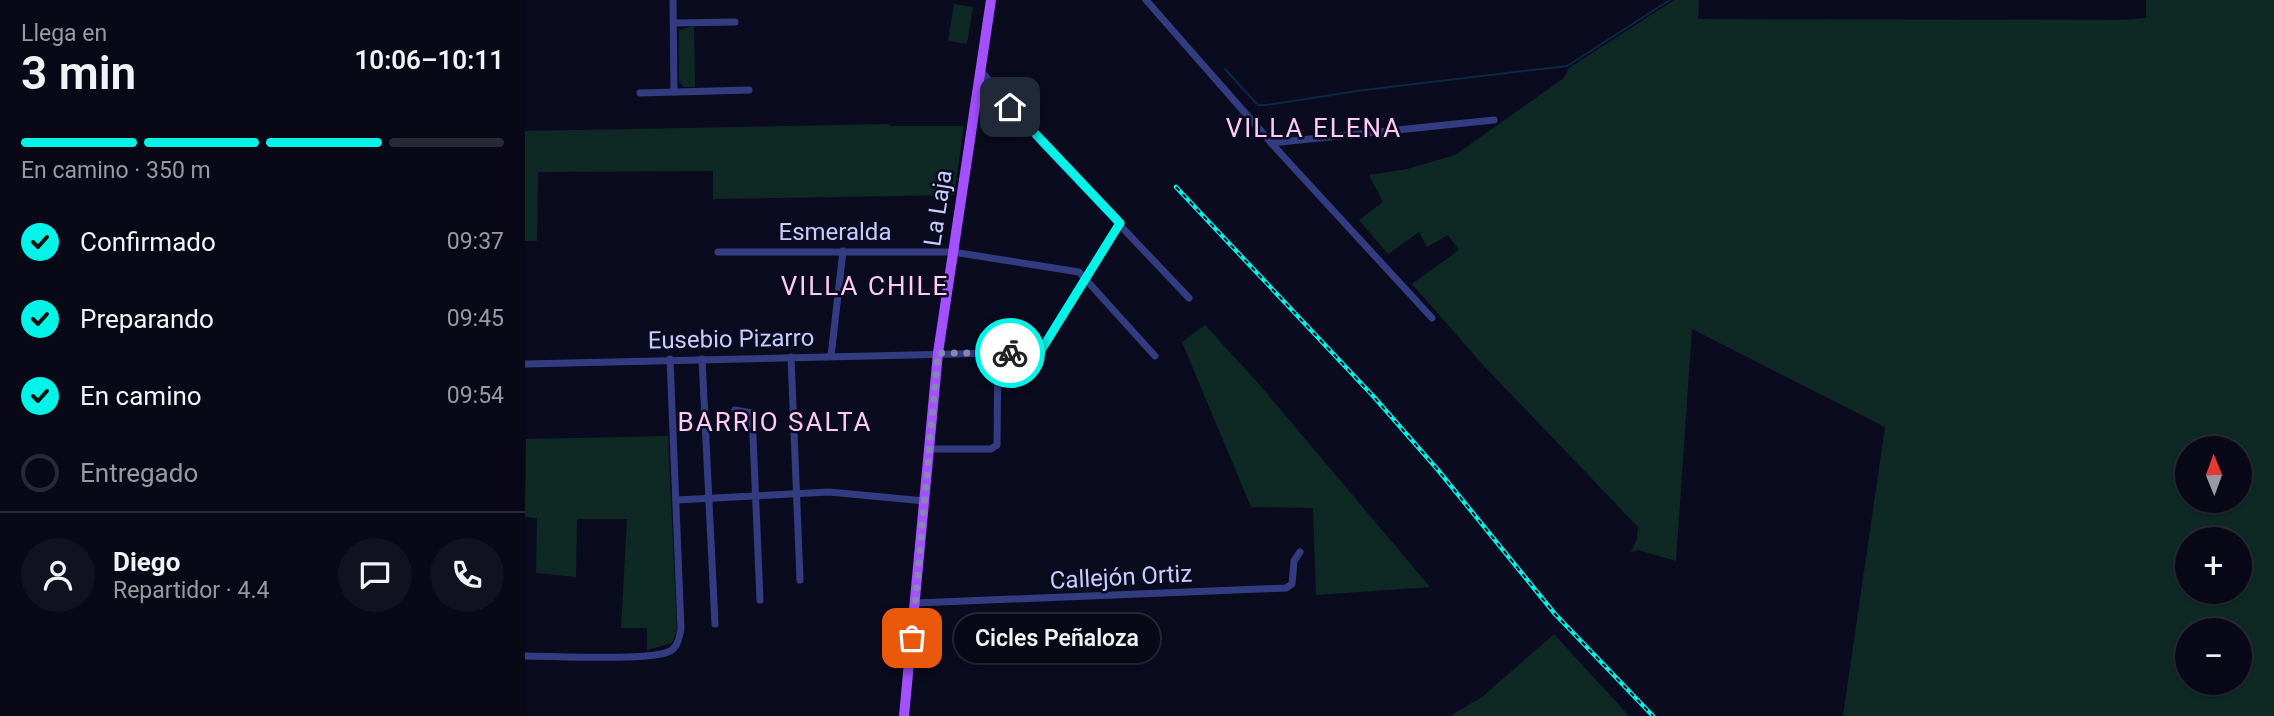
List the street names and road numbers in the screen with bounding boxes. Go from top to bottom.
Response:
street label: La Laja [918,168,958,248]
street label: Esmeralda [779,218,891,246]
street label: Eusebio Pizarro [648,324,814,354]
street label: Callejón Ortiz [1049,559,1193,595]

